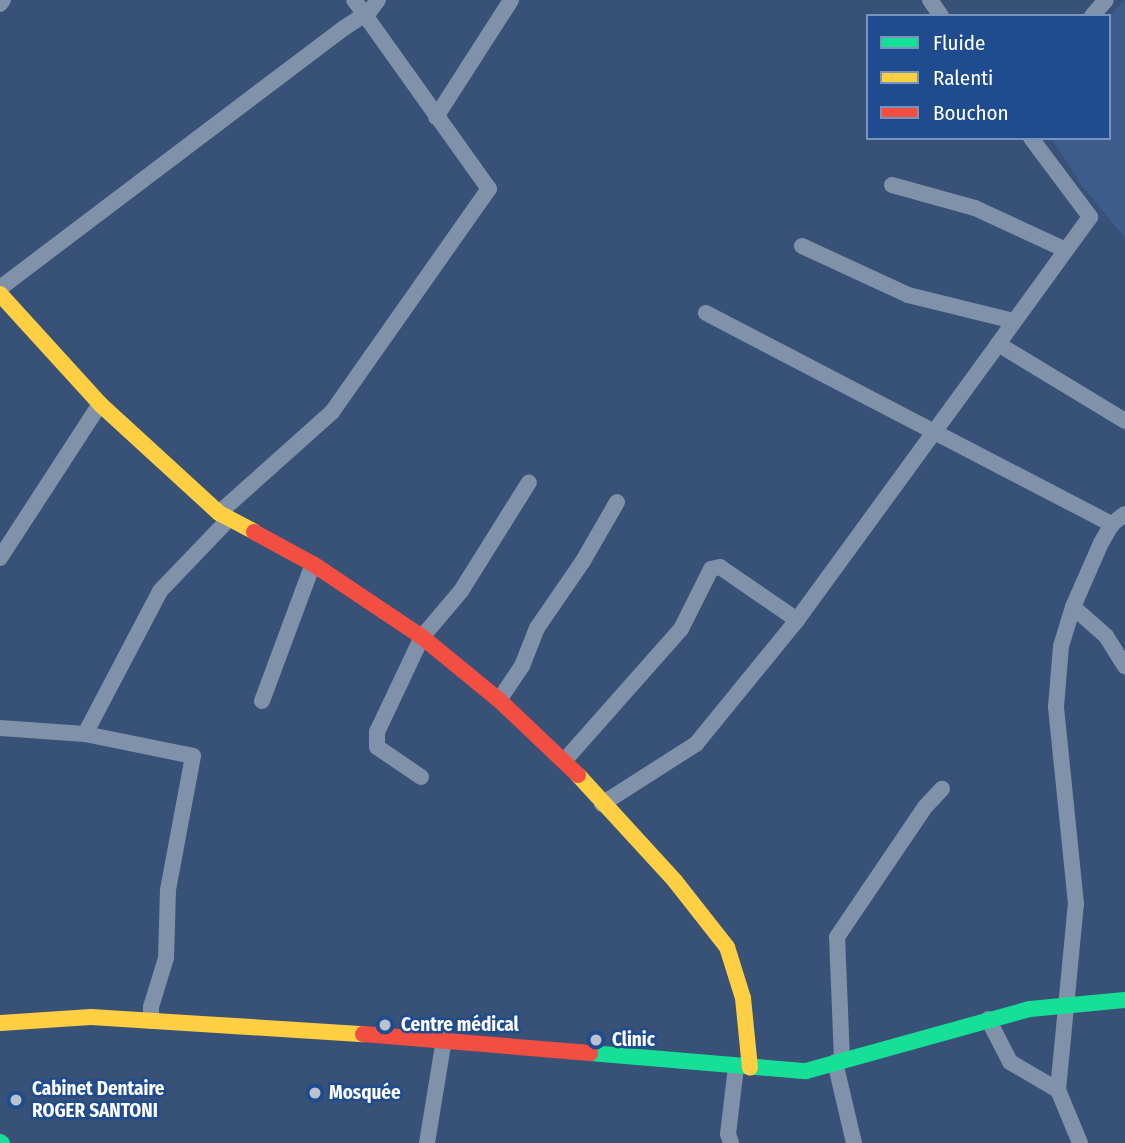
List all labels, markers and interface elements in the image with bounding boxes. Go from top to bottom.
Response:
legend [866,14,1111,140]
text: Fluide [933,30,985,56]
text: Ralenti [933,65,993,91]
text: Bouchon [933,100,1009,126]
place label: Centre médical [401,1014,519,1036]
marker: Centre médical [375,1015,395,1035]
place label: Clinic [612,1029,655,1051]
marker: Clinic [586,1030,606,1050]
place label: Cabinet Dentaire ROGER SANTONI [32,1078,164,1122]
place label: Mosquée [329,1082,401,1104]
marker: Mosquée [307,1085,323,1101]
marker: Cabinet Dentaire ROGER SANTONI [6,1090,26,1110]

